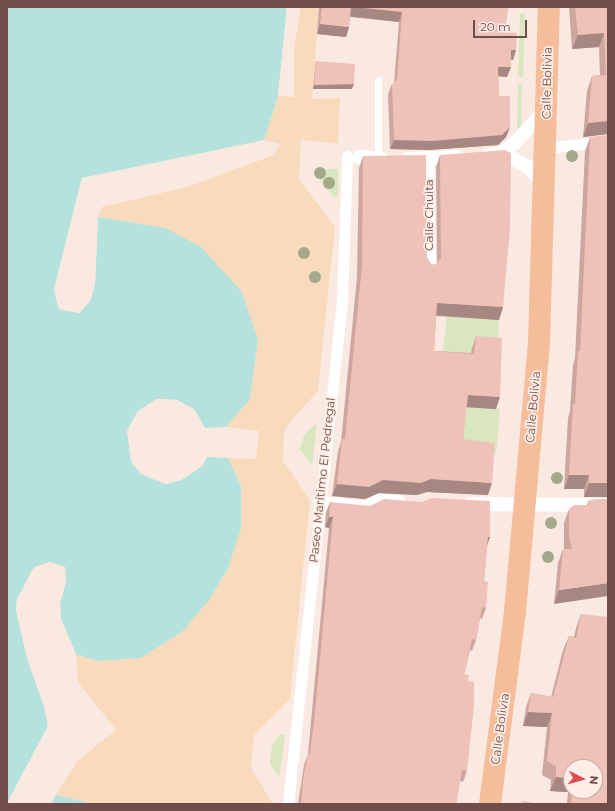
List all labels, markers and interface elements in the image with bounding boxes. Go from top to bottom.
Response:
scale bar [475,12,529,38]
text: 20 m [480,19,511,34]
street label: Calle Bolivia [539,47,555,119]
street label: Calle Chuita [422,179,436,251]
street label: Calle Bolivia [523,370,543,444]
street label: Paseo Marítimo El Pedregal [306,397,338,563]
street label: Calle Bolivia [488,692,512,766]
north arrow [563,759,603,799]
text: N [587,775,601,785]

